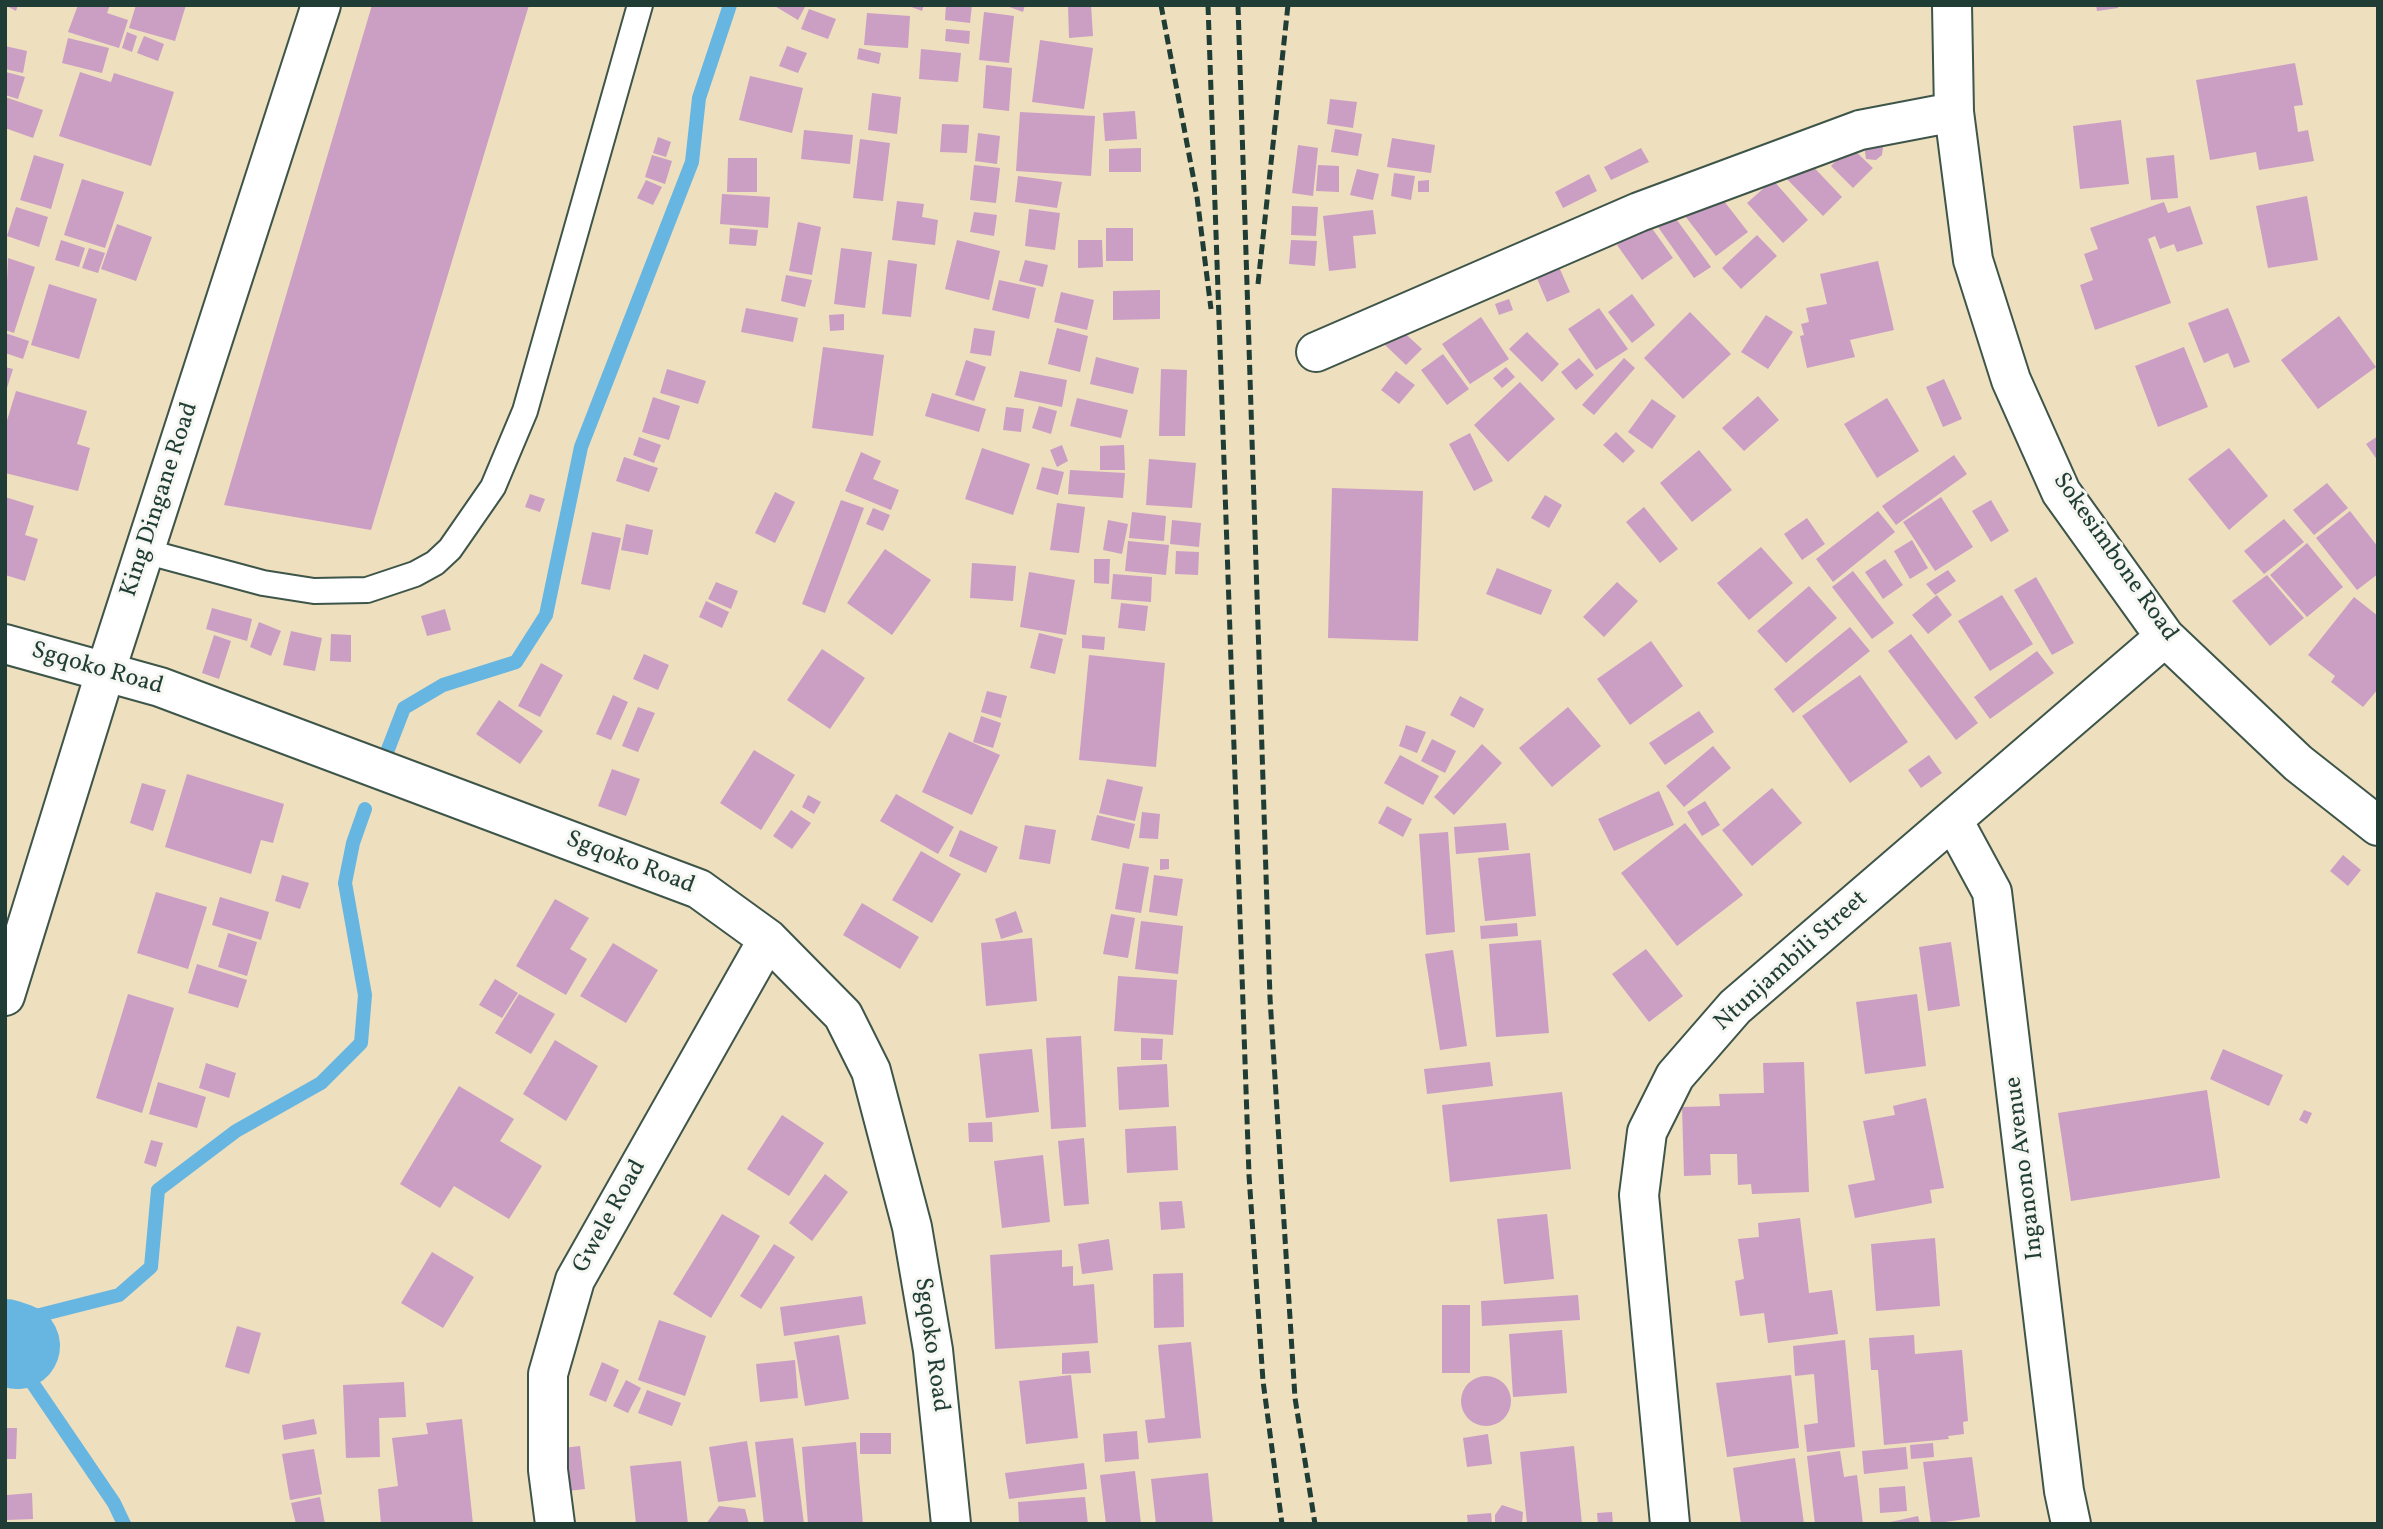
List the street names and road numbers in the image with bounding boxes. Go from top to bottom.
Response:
street label: King Dingane Road [116,399,206,601]
street label: Sokesimbone Road [2045,468,2183,648]
street label: Sgqoko Road [28,637,166,703]
street label: Sgqoko Road [562,826,698,902]
street label: Ntunjambili Street [1709,886,1875,1038]
street label: Inganono Avenue [2000,1075,2052,1261]
street label: Gwele Road [568,1155,654,1279]
street label: Sgqoko Road [906,1276,954,1414]

